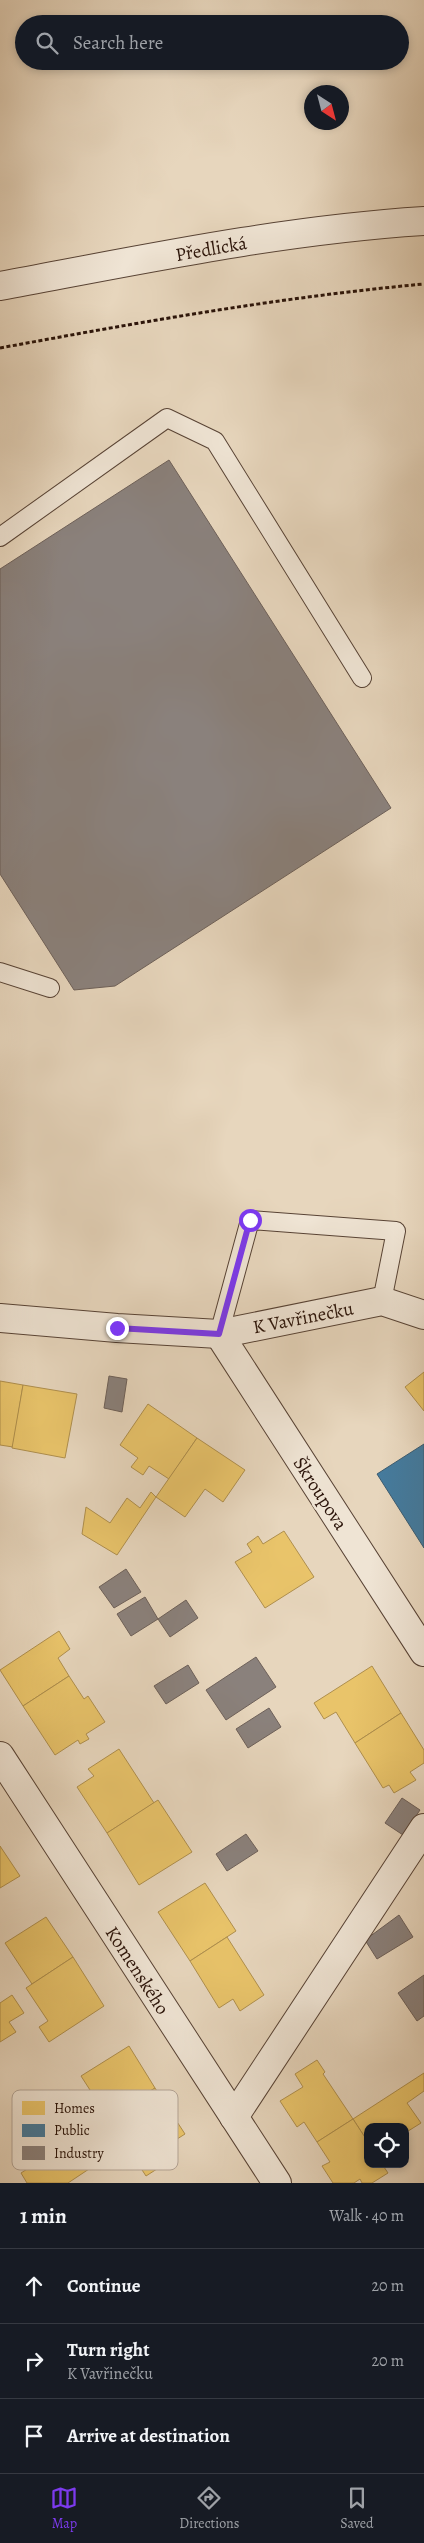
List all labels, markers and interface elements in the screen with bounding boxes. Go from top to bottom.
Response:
search box [15,15,409,70]
icon: search [33,29,61,57]
text: Search here [73,30,163,56]
north arrow [304,85,349,130]
street label: Předlická [173,230,249,268]
route start [239,1209,262,1232]
street label: K Vavřinečku [251,1295,356,1340]
route end [106,1317,129,1340]
street label: Škroupova [287,1452,354,1535]
street label: Komenského [99,1921,175,2020]
legend [12,2090,178,2170]
text: Homes [54,2099,95,2118]
text: Public [54,2121,90,2140]
map controls [364,2123,409,2168]
button: locate [364,2123,409,2168]
text: Industry [54,2144,104,2163]
text: 1 min [20,2202,67,2230]
text: Walk · 40 m [329,2205,404,2227]
icon: ahead [20,2272,48,2300]
text: Continue [67,2273,141,2299]
text: 20 m [371,2275,404,2297]
text: Turn right [67,2337,149,2363]
icon: right [20,2347,48,2375]
text: 20 m [371,2350,404,2372]
text: K Vavřinečku [67,2363,153,2385]
icon: arrive [20,2422,48,2450]
text: Arrive at destination [67,2423,230,2449]
tab: Map [50,2484,78,2533]
tab: Directions [179,2484,239,2533]
tab: Saved [340,2484,374,2533]

